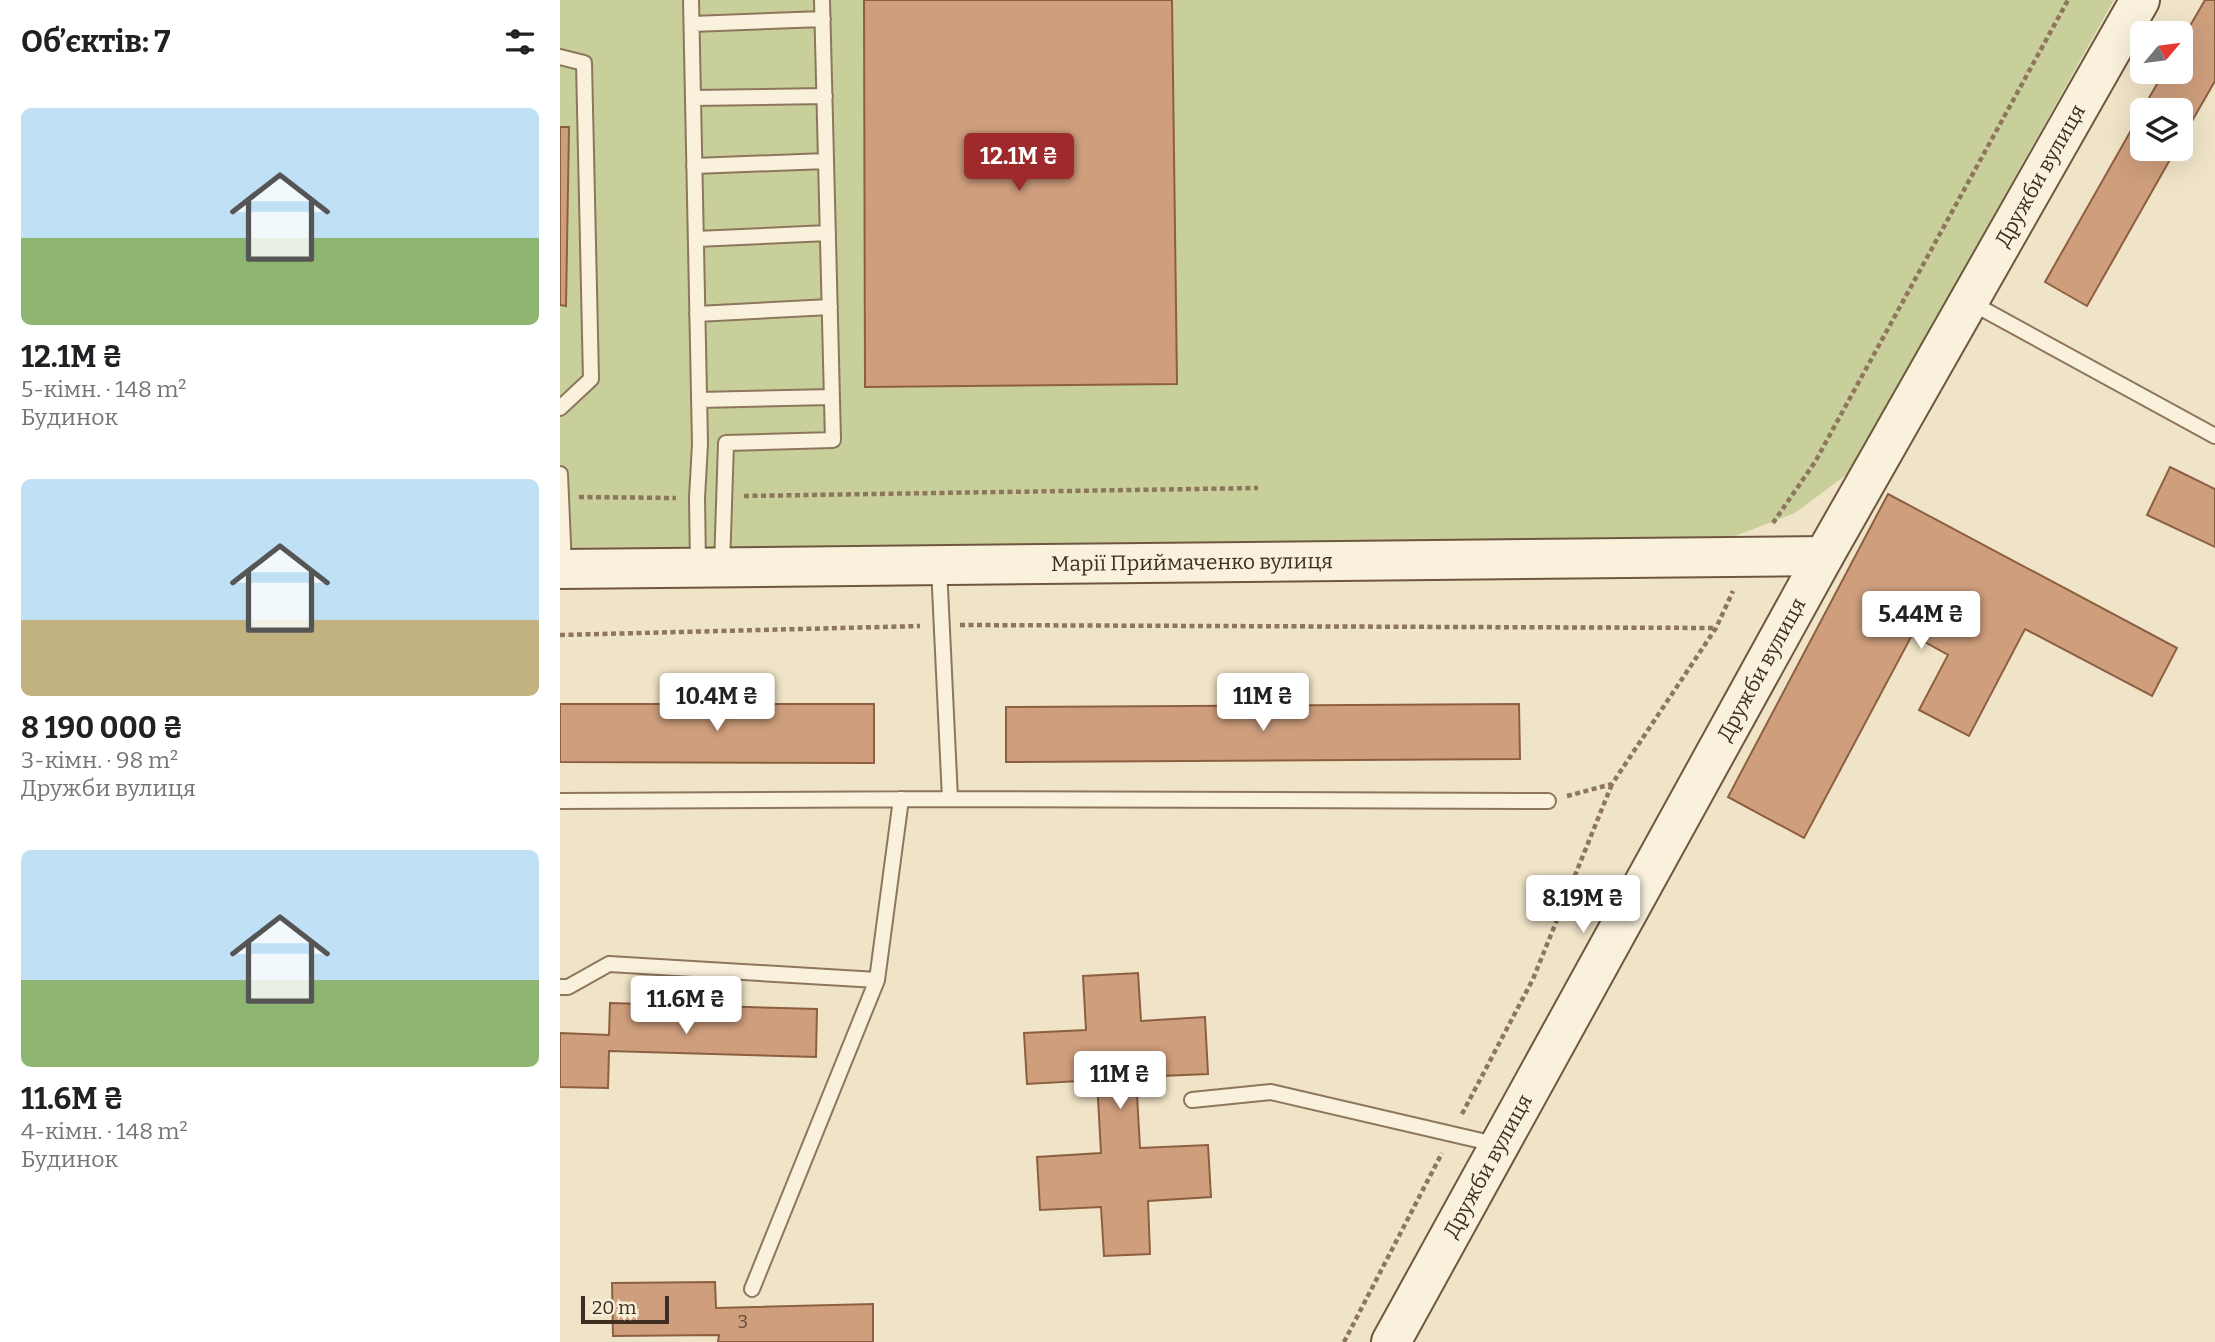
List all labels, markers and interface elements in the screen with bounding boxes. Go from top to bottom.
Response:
north arrow [2130,21,2193,84]
map controls [2130,21,2193,161]
icon: filters [501,23,539,61]
text: Об’єктів: 7 [21,24,170,60]
button: layers [2130,98,2193,161]
street label: Дружби вулиця [1990,100,2091,251]
pin: 12.1M ₴ [954,134,1084,193]
text: 12.1M ₴ [980,142,1058,170]
icon: home [217,154,343,280]
text: 12.1M ₴ [21,339,123,375]
text: 5-кімн. · 148 m² [21,375,187,403]
text: Будинок [21,403,118,431]
icon: home [217,525,343,651]
street label: Марії Приймаченко вулиця [1051,548,1333,577]
pin: 5.44M ₴ [1856,592,1986,651]
street label: Дружби вулиця [1712,593,1811,745]
text: 5.44M ₴ [1878,600,1964,628]
pin: 10.4M ₴ [652,674,782,733]
pin: 11M ₴ [1214,674,1312,733]
text: 10.4M ₴ [676,682,758,710]
text: 11M ₴ [1233,682,1293,710]
text: 8 190 000 ₴ [21,710,183,746]
text: 3-кімн. · 98 m² [21,746,178,774]
text: Дружби вулиця [21,774,196,802]
pin: 8.19M ₴ [1518,876,1648,935]
text: 8.19M ₴ [1542,884,1624,912]
icon: home [217,896,343,1022]
pin: 11.6M ₴ [621,976,751,1036]
text: 11.6M ₴ [647,985,725,1013]
pin: 11M ₴ [1071,1052,1169,1111]
text: 11M ₴ [1090,1060,1150,1088]
text: 11.6M ₴ [21,1081,124,1117]
street label: Дружби вулиця [1438,1090,1538,1242]
text: 4-кімн. · 148 m² [21,1117,188,1145]
text: Будинок [21,1145,118,1173]
scale bar [581,1293,668,1325]
text: 20 m [592,1296,636,1319]
house number: 3 [738,1311,748,1333]

